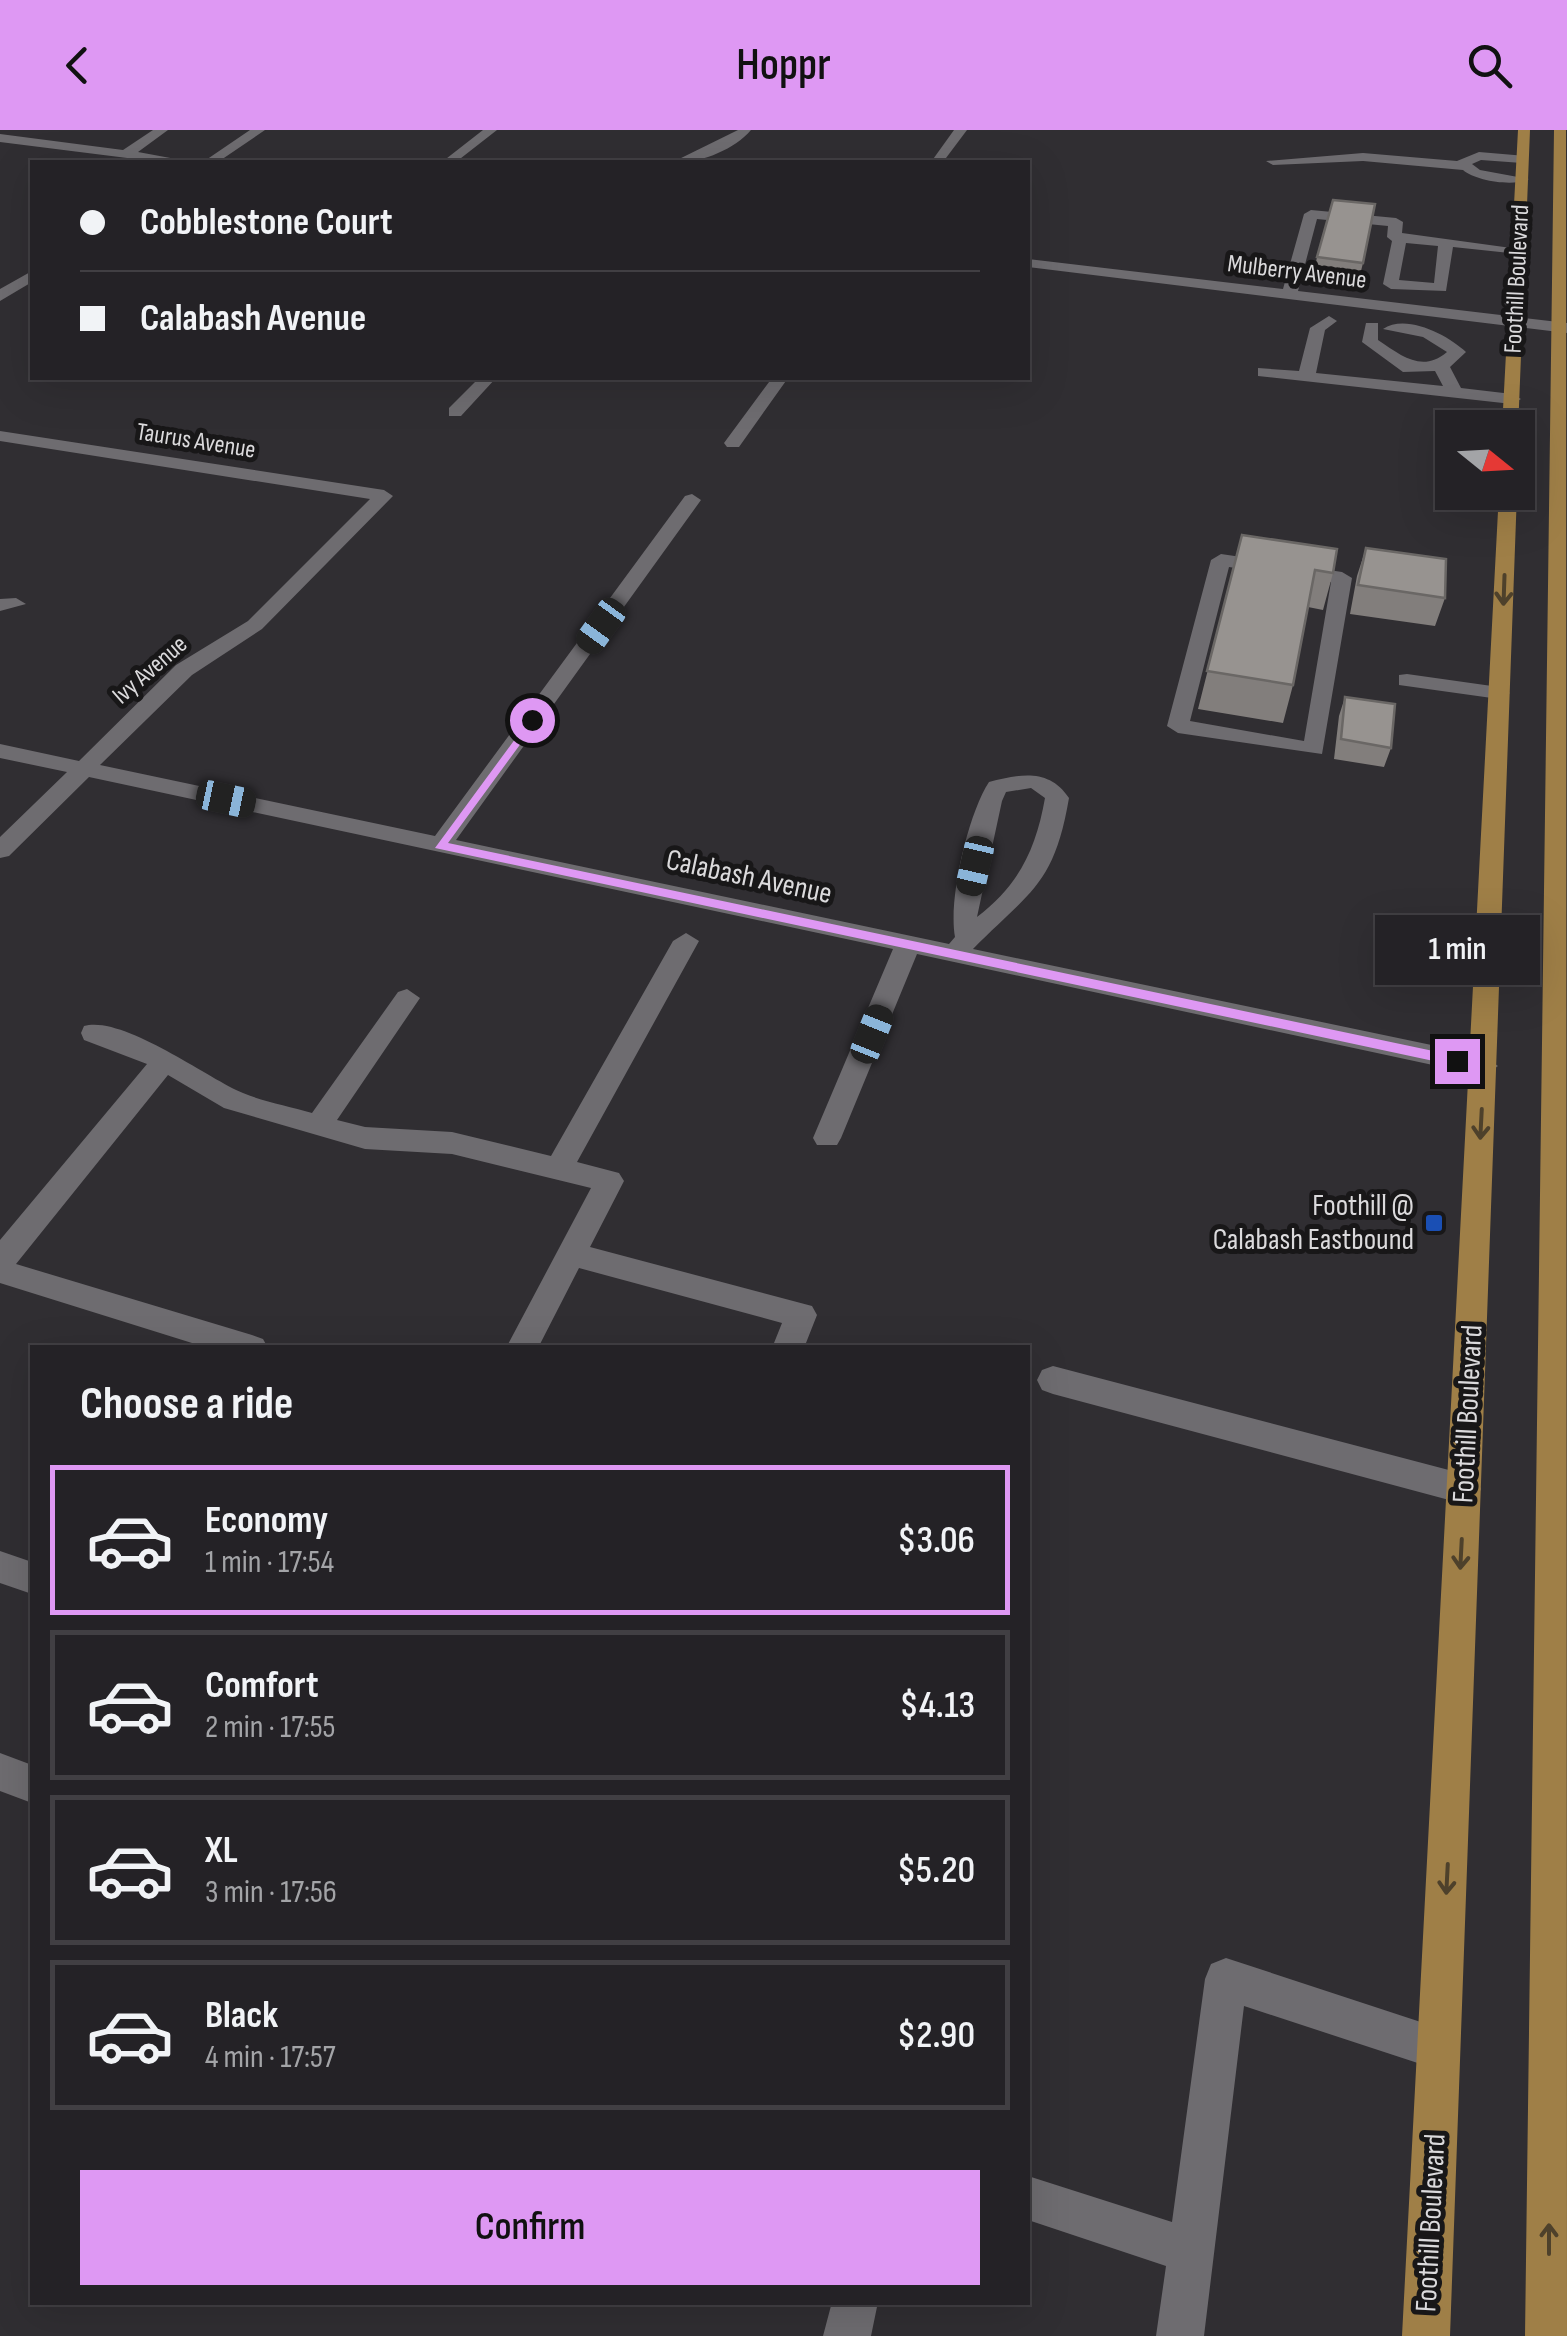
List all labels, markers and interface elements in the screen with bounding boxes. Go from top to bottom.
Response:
icon: back [50,38,105,93]
text: Hoppr [736,38,831,93]
icon: search [1462,38,1517,93]
text: Cobblestone Court [140,200,393,245]
street label: Foothill Boulevard [1498,204,1536,354]
street label: Mulberry Avenue [1226,248,1368,296]
text: Calabash Avenue [140,296,366,341]
north arrow [1435,410,1535,510]
map controls [1435,410,1535,510]
street label: Taurus Avenue [134,416,258,466]
one-way arrow [1494,573,1513,605]
car [571,593,631,659]
street label: Ivy Avenue [106,629,194,711]
route start [510,698,555,743]
car [194,778,258,820]
car [954,833,996,899]
street label: Calabash Avenue [663,842,835,912]
callout: 1 min [1374,916,1540,986]
text: 1 min [1428,930,1487,969]
car [847,1001,897,1067]
route end [1435,1039,1480,1084]
one-way arrow [1471,1108,1490,1140]
place label: Foothill @ Calabash Eastbound [1213,1188,1414,1258]
marker: Foothill @ Calabash Eastbound [1423,1212,1445,1234]
street label: Foothill Boulevard [1445,1324,1491,1504]
text: Choose a ride [80,1377,293,1432]
icon: car [85,1495,175,1585]
text: Economy [205,1498,328,1543]
text: $3.06 [897,1518,975,1563]
one-way arrow [1452,1537,1471,1570]
text: 1 min · 17:54 [205,1543,334,1582]
icon: car [85,1660,175,1750]
text: Comfort [205,1663,319,1708]
text: $4.13 [900,1683,975,1728]
text: 2 min · 17:55 [205,1708,335,1747]
icon: car [85,1825,175,1915]
text: XL [205,1828,238,1873]
text: $5.20 [897,1848,975,1893]
one-way arrow [1437,1862,1456,1894]
text: 3 min · 17:56 [205,1873,337,1912]
icon: car [85,1990,175,2080]
text: Black [205,1993,278,2038]
text: $2.90 [897,2013,975,2058]
text: 4 min · 17:57 [205,2038,335,2077]
street label: Foothill Boulevard [1408,2133,1454,2313]
button: Confirm [80,2170,980,2285]
one-way arrow [1540,2223,1558,2256]

